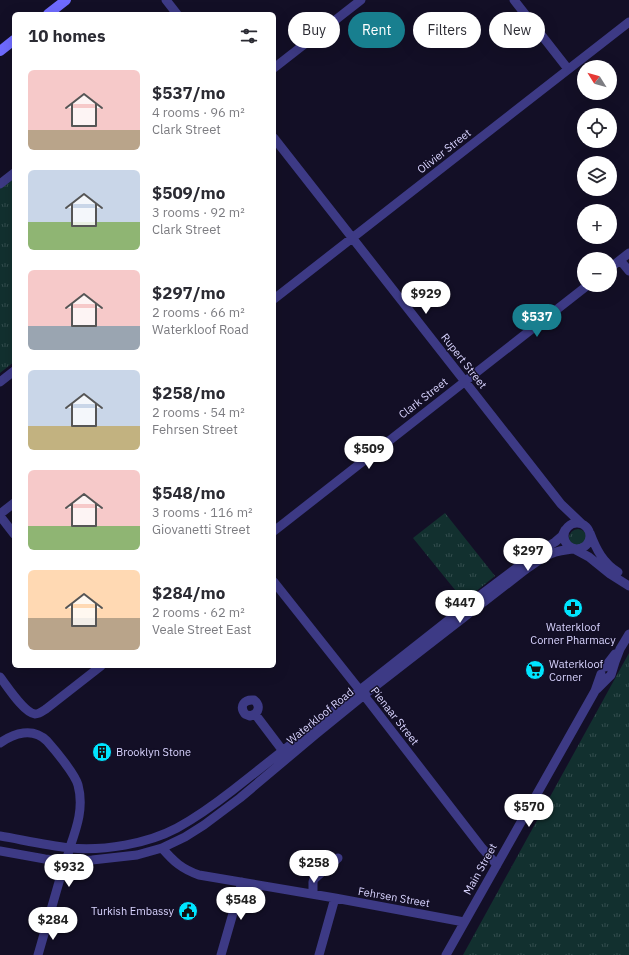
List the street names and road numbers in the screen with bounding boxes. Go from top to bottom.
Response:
street label: Olivier Street [414,126,474,176]
street label: Rupert Street [438,331,490,392]
street label: Clark Street [396,374,450,421]
street label: Pienaar Street [368,684,422,748]
street label: Waterkloof Road [284,685,356,747]
street label: Main Street [460,841,500,897]
street label: Fehrsen Street [357,884,431,910]

